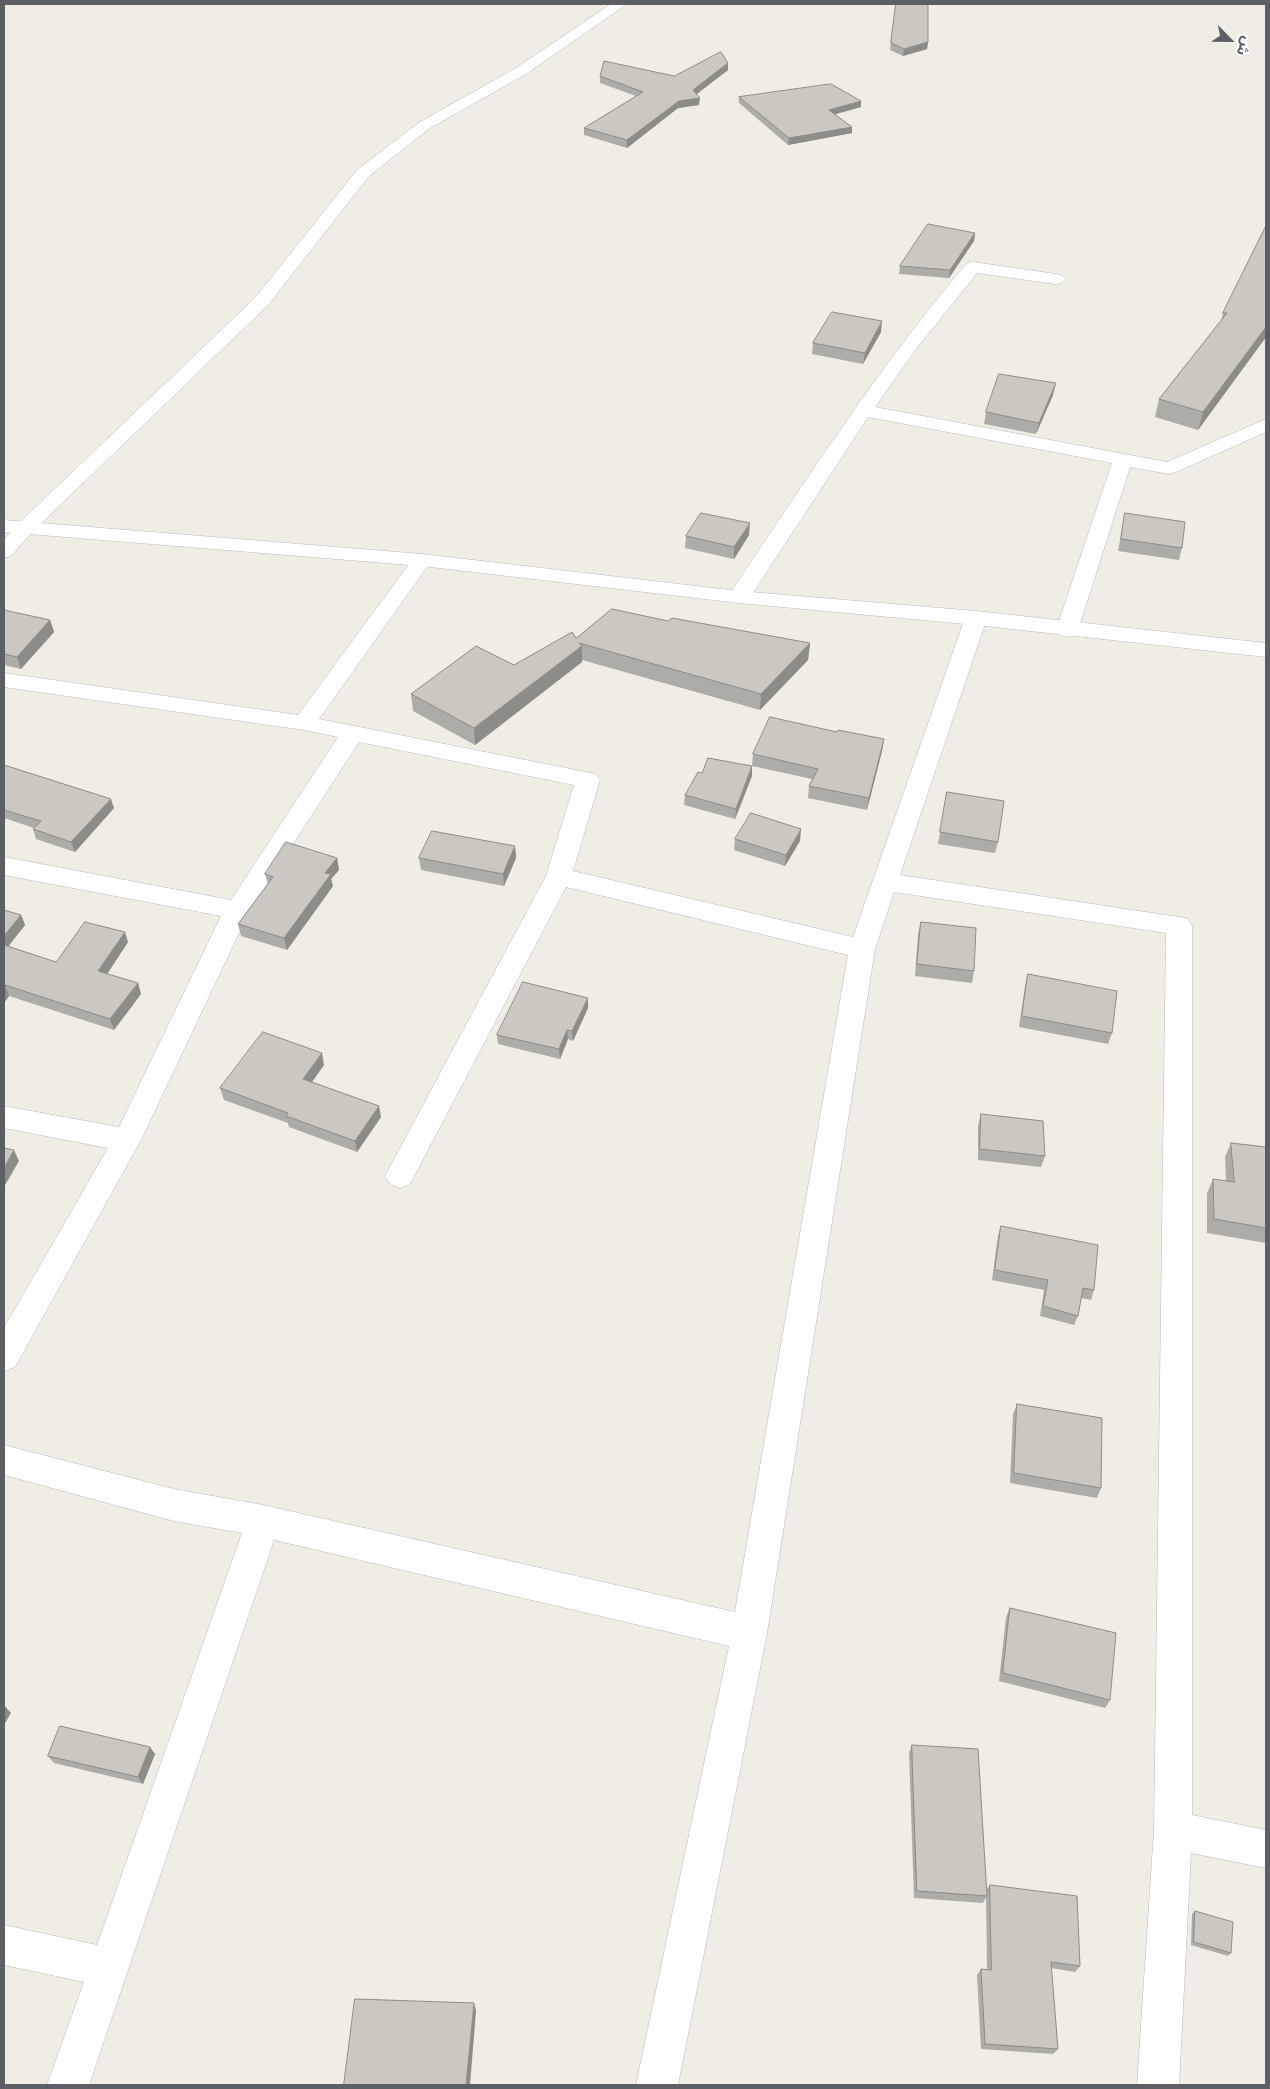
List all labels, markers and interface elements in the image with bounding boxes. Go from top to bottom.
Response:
north arrow [1205,15,1255,65]
text: ش [1232,34,1257,59]

